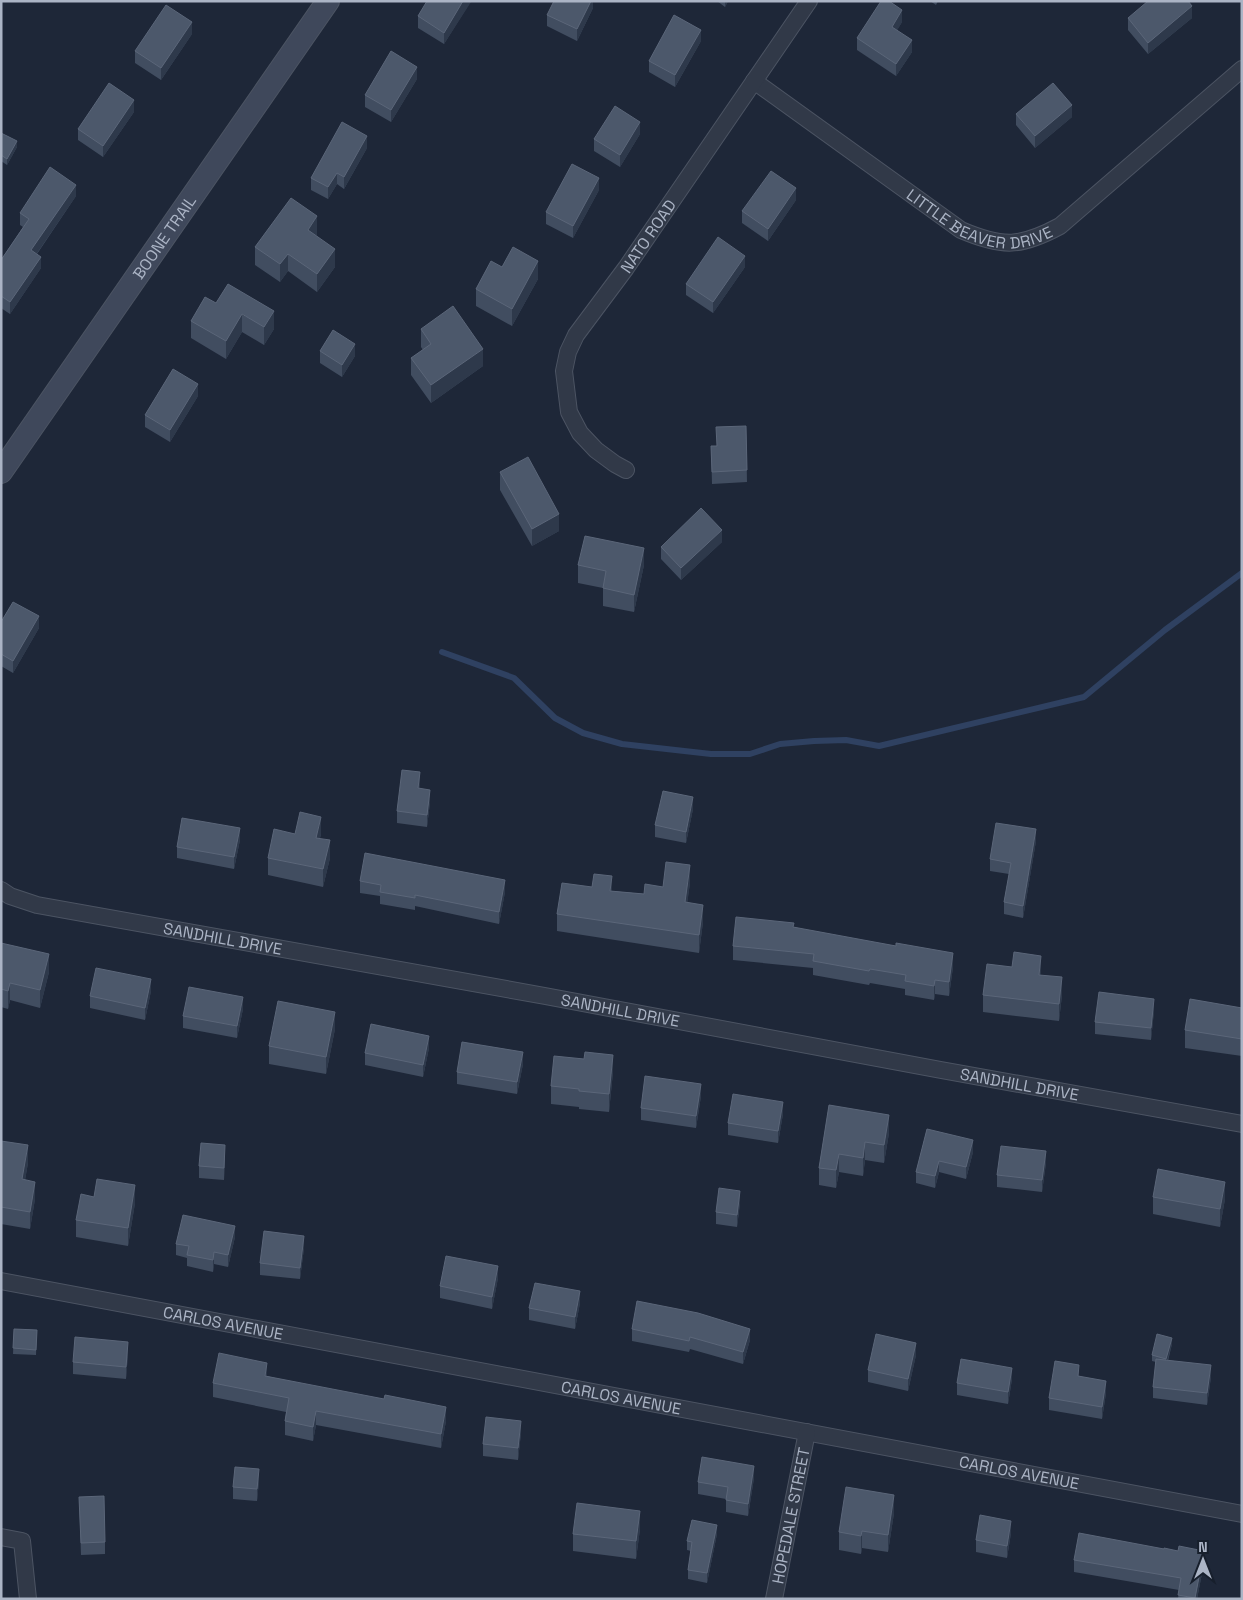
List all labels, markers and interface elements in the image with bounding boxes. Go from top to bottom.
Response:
street label: LITTLE BEAVER DRIVE [902,184,1056,254]
street label: BOONE TRAIL [128,191,201,283]
street label: NATO ROAD [616,196,681,277]
street label: SANDHILL DRIVE [162,918,284,960]
street label: SANDHILL DRIVE [559,989,681,1032]
street label: SANDHILL DRIVE [958,1064,1080,1106]
street label: CARLOS AVENUE [161,1302,285,1345]
street label: CARLOS AVENUE [559,1376,683,1419]
street label: HOPEDALE STREET [767,1446,815,1586]
street label: CARLOS AVENUE [957,1451,1081,1494]
north arrow [1178,1535,1228,1585]
text: N [1198,1538,1208,1556]

